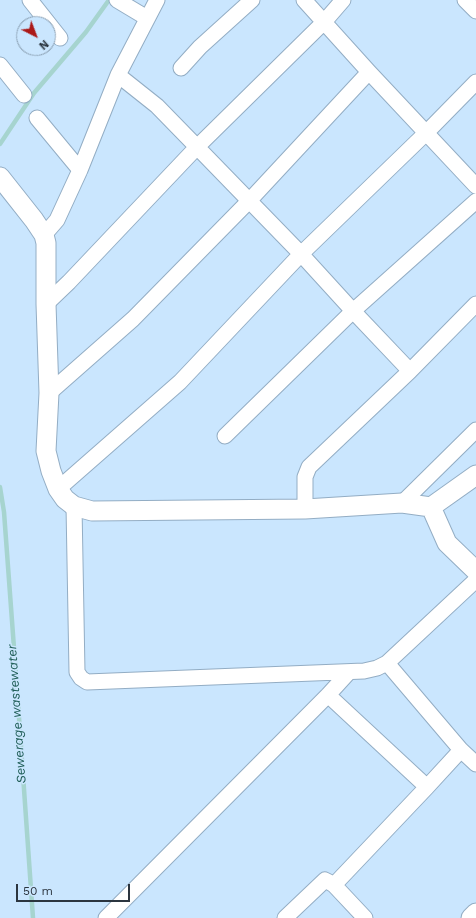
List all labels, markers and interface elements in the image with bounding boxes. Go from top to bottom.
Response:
north arrow [16,16,56,56]
text: N [36,37,51,52]
water label: Sewerage wastewater [4,644,30,784]
scale bar [18,876,132,902]
text: 50 m [23,884,53,898]

